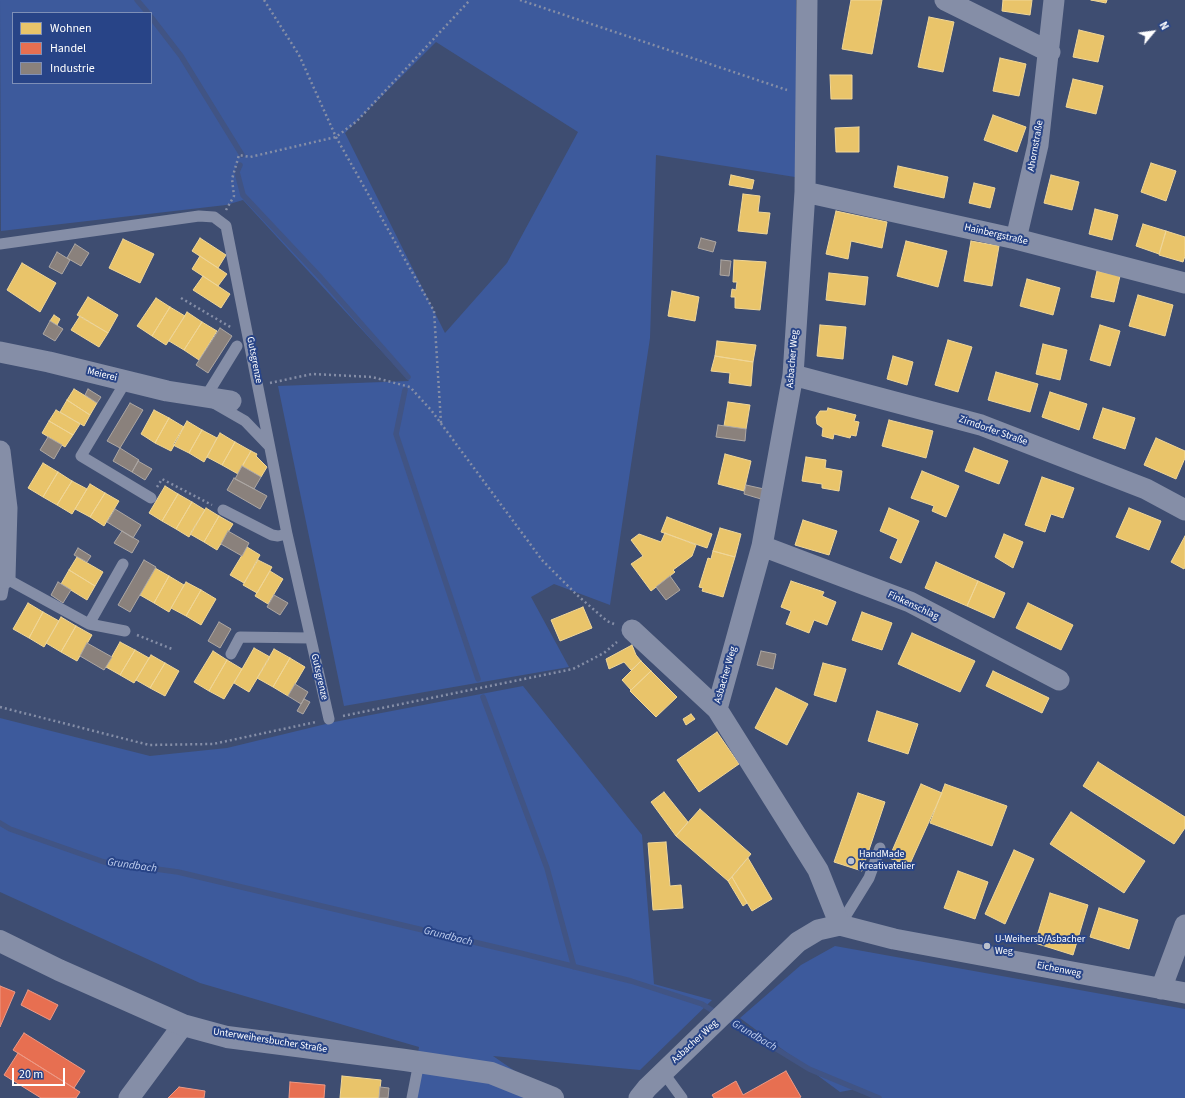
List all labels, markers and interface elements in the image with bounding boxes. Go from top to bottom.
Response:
legend [12,12,152,84]
north arrow [1133,12,1173,52]
text: N [1156,19,1172,33]
text: Wohnen [50,20,92,37]
text: Handel [50,40,86,57]
text: Industrie [50,60,95,77]
street label: Ahornstraße [1026,120,1046,172]
street label: Hainbergstraße [963,222,1029,248]
street label: Asbacher Weg [784,329,802,389]
street label: Gutsgrenze [244,336,264,384]
street label: Meierei [86,365,118,385]
street label: Zirndorfer Straße [957,414,1029,448]
street label: Finkenschlag [886,589,940,623]
street label: Asbacher Weg [712,645,740,705]
street label: Gutsgrenze [308,653,330,701]
place label: HandMade Kreativatelier [859,849,915,872]
water label: Grundbach [106,856,158,876]
marker: HandMade Kreativatelier [846,856,856,866]
water label: Grundbach [422,925,474,949]
place label: U-Weihersb/Asbacher Weg [995,934,1085,958]
marker: U-Weihersb/Asbacher Weg [982,941,992,951]
street label: Eichenweg [1036,960,1082,980]
water label: Grundbach [729,1017,779,1055]
street label: Asbacher Weg [670,1018,720,1066]
street label: Unterweihersbucher Straße [212,1026,328,1056]
scale bar [14,1060,67,1086]
text: 20 m [19,1066,43,1083]

